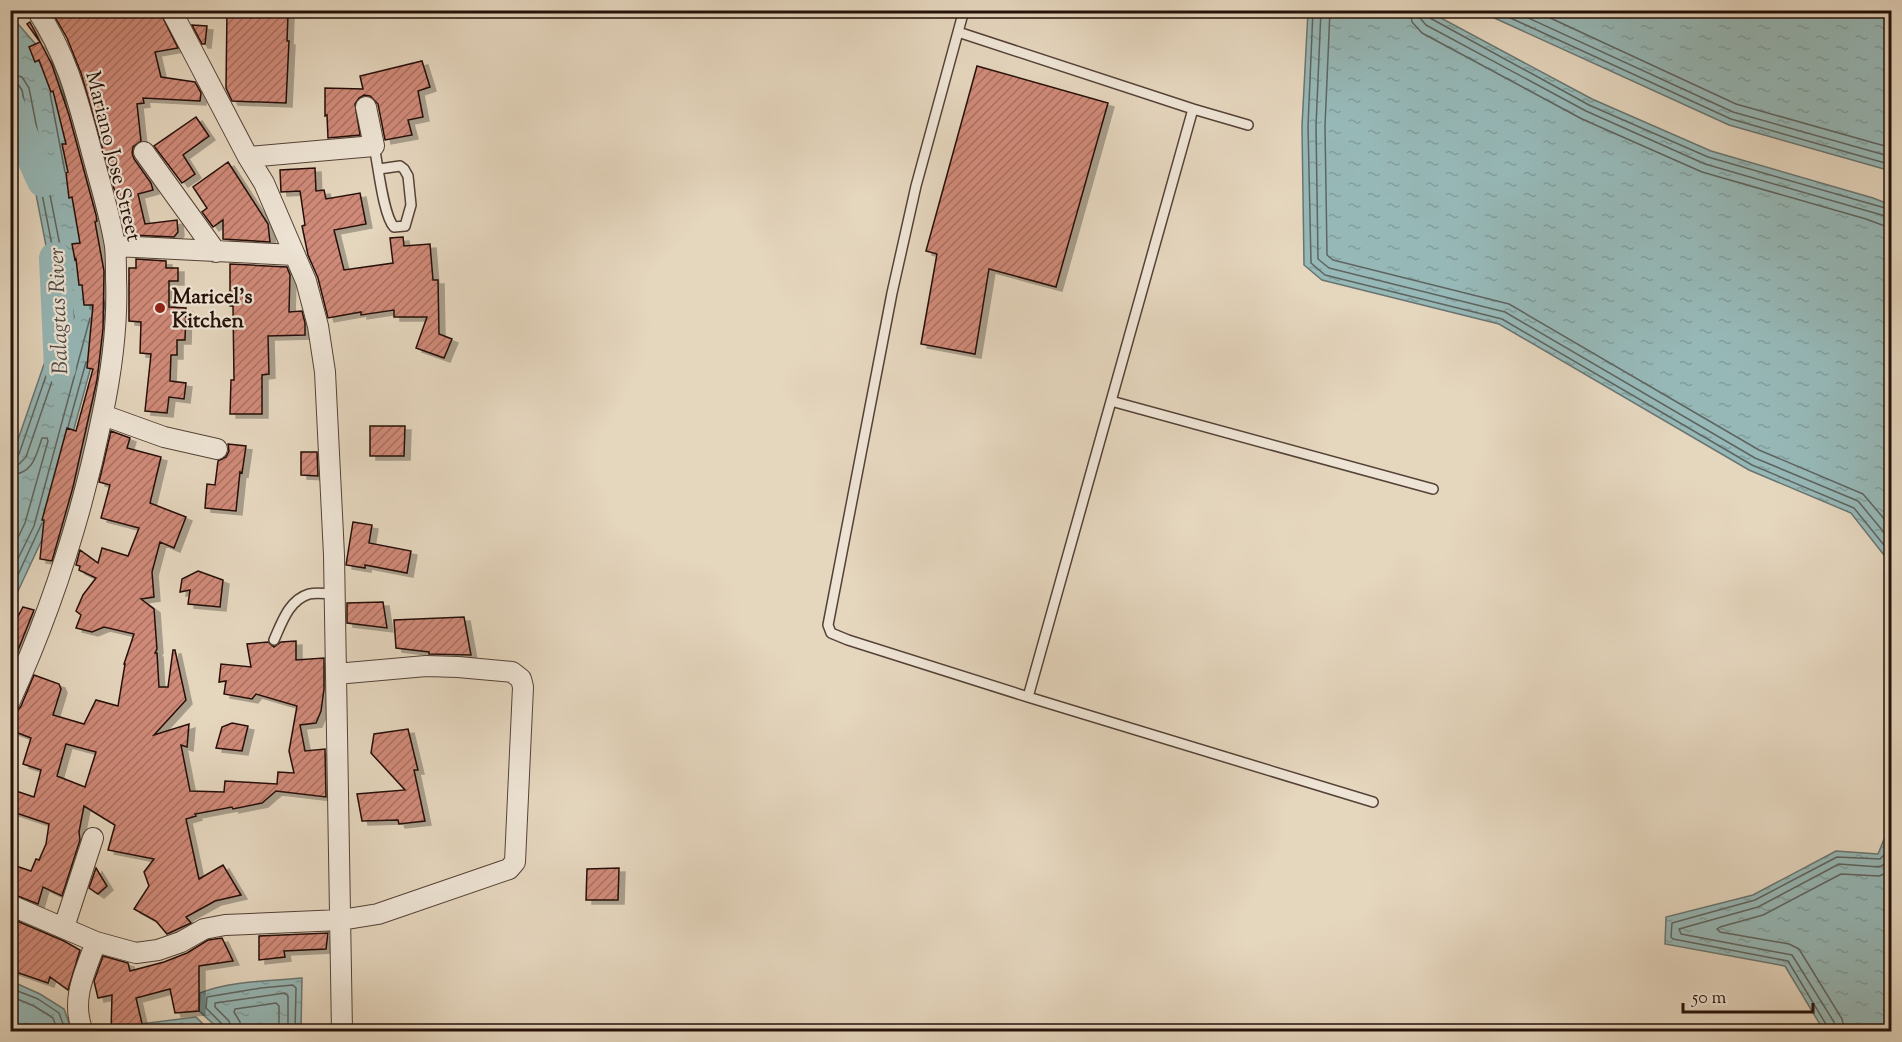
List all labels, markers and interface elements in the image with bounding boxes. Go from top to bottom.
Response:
street label: Mariano Jose Street [76,68,148,245]
water label: Balagtas River [42,247,78,375]
place label: Maricel's Kitchen [172,283,252,337]
marker: Maricel's Kitchen [153,301,167,315]
scale bar [1683,976,1814,1014]
text: 50 m [1691,986,1727,1012]

